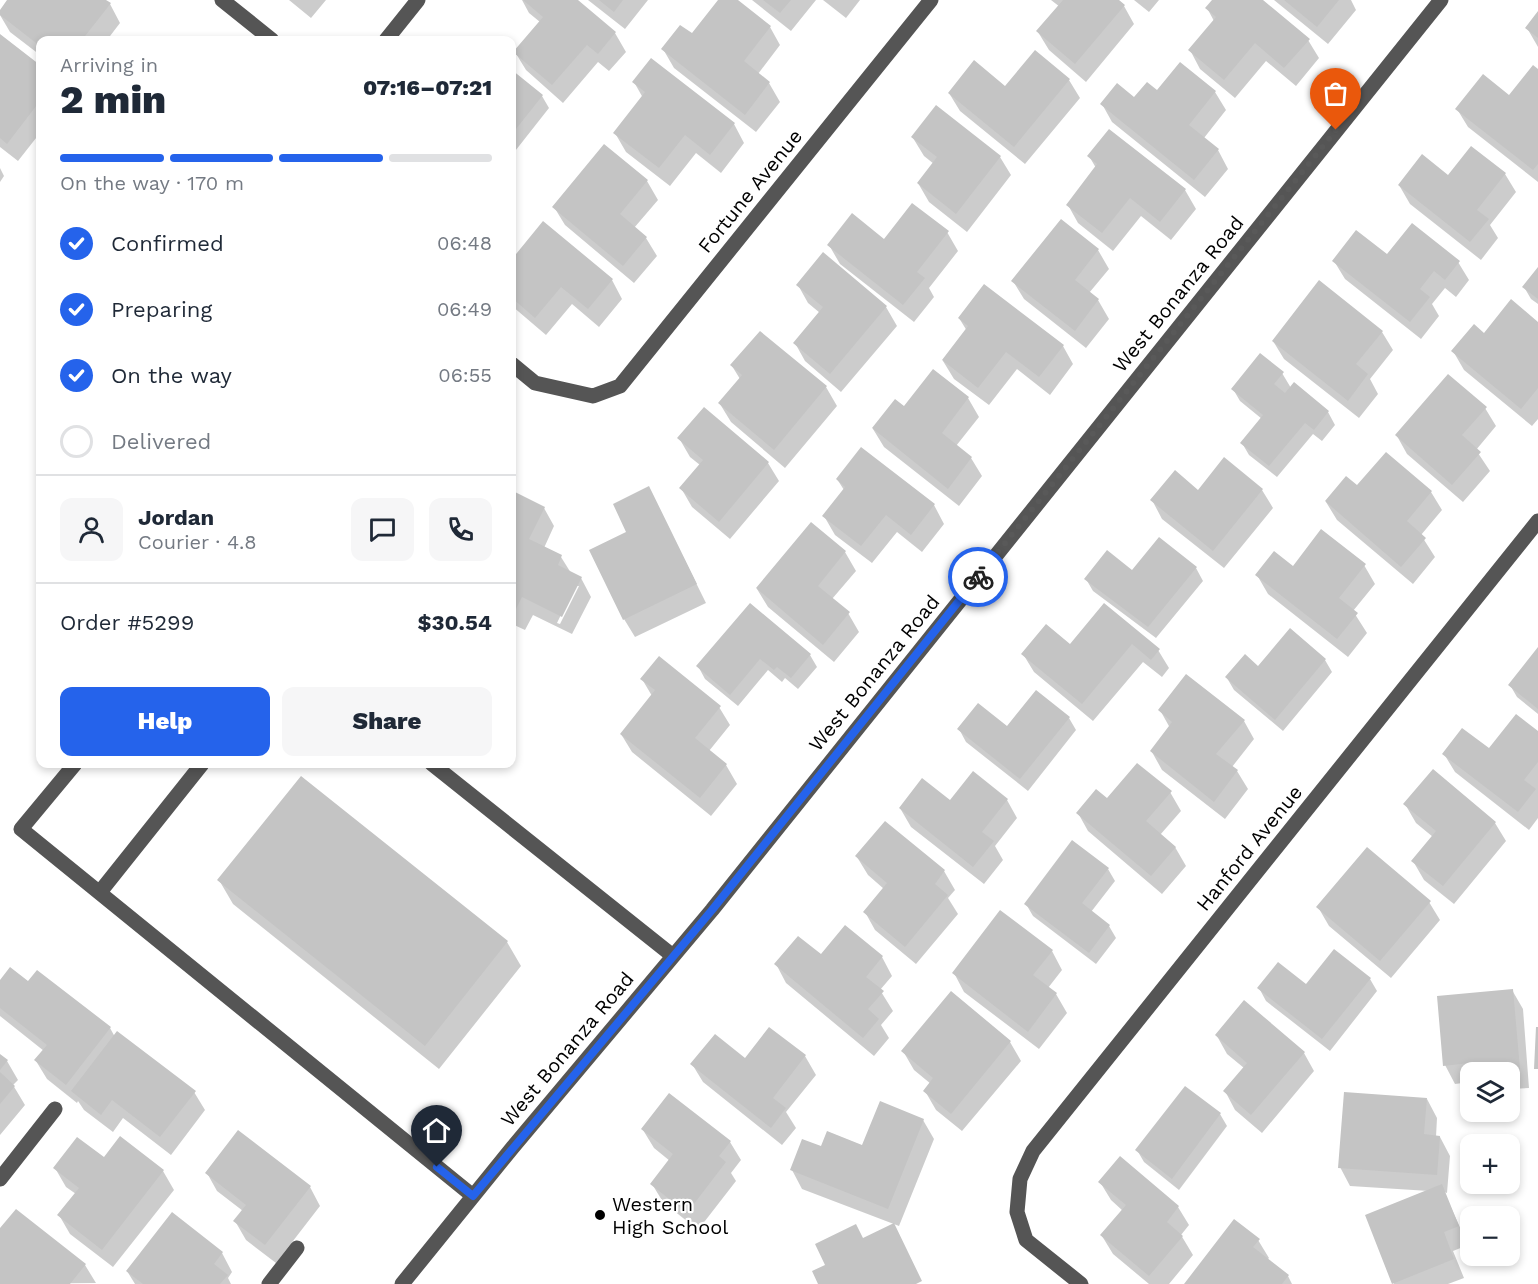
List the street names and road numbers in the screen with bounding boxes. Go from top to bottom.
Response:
street label: Fortune Avenue [693,124,807,258]
street label: West Bonanza Road [1108,211,1248,377]
street label: West Bonanza Road [804,590,944,756]
street label: Hanford Avenue [1191,780,1307,916]
street label: West Bonanza Road [495,967,639,1131]

